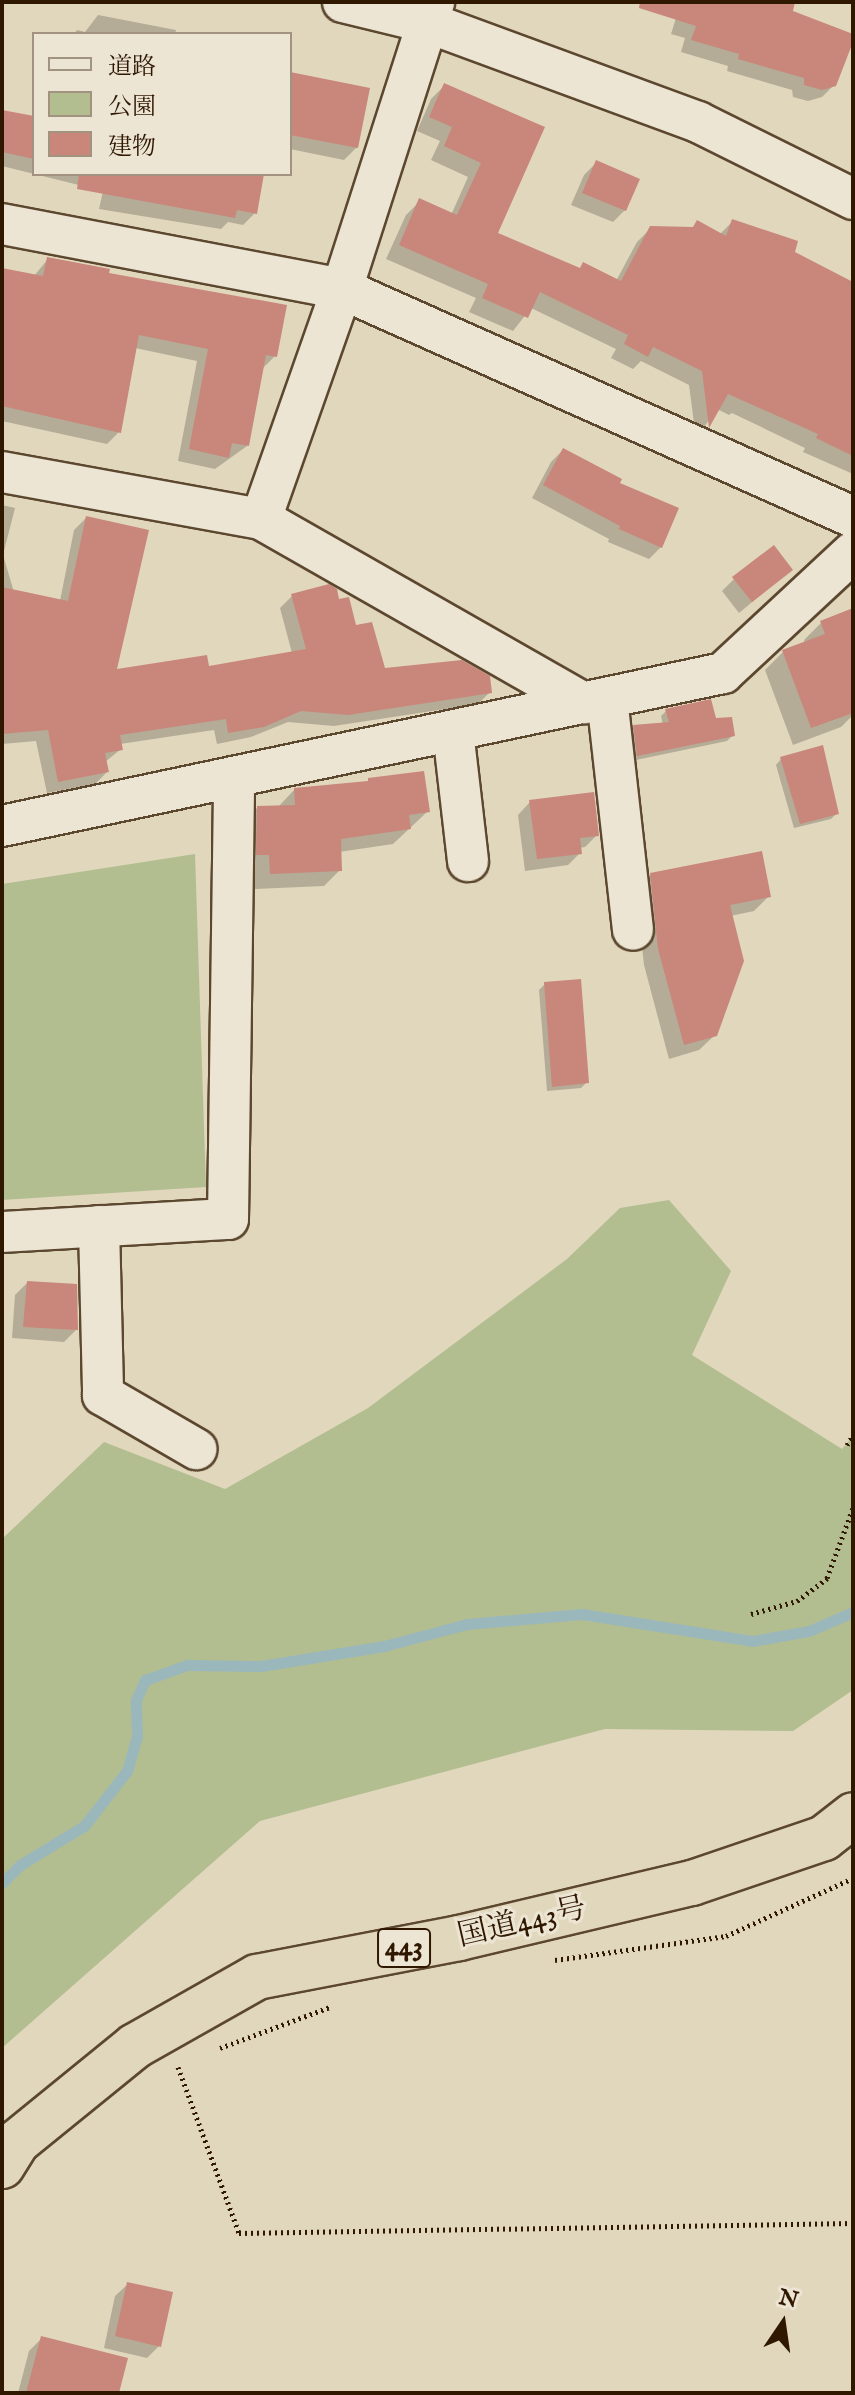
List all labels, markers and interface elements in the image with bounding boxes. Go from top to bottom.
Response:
legend [32,32,292,176]
text: 道路 [108,52,156,83]
text: 公園 [108,92,156,123]
text: 建物 [108,132,156,163]
street label: 国道443号 [454,1891,590,1955]
road number: 443 [376,1924,432,1972]
north arrow [743,2283,823,2363]
text: N [776,2284,801,2315]

